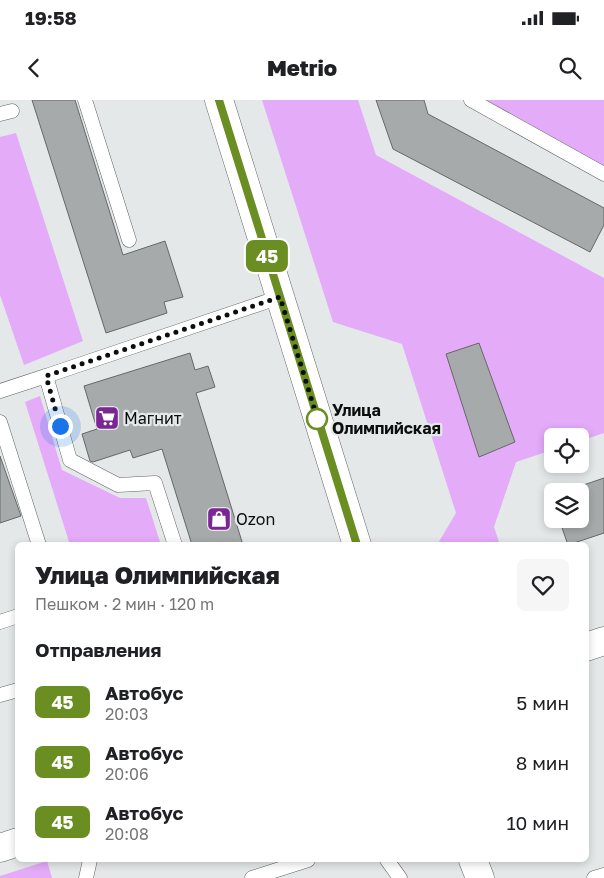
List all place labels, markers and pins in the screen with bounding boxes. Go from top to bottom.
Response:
place label: Улица Олимпийская [332,400,441,438]
supermarket icon: Магнит [94,405,120,431]
place label: Магнит [124,408,182,428]
marker: Улица Олимпийская [306,408,328,430]
shop icon: Ozon [206,506,232,532]
place label: Ozon [236,509,275,529]

